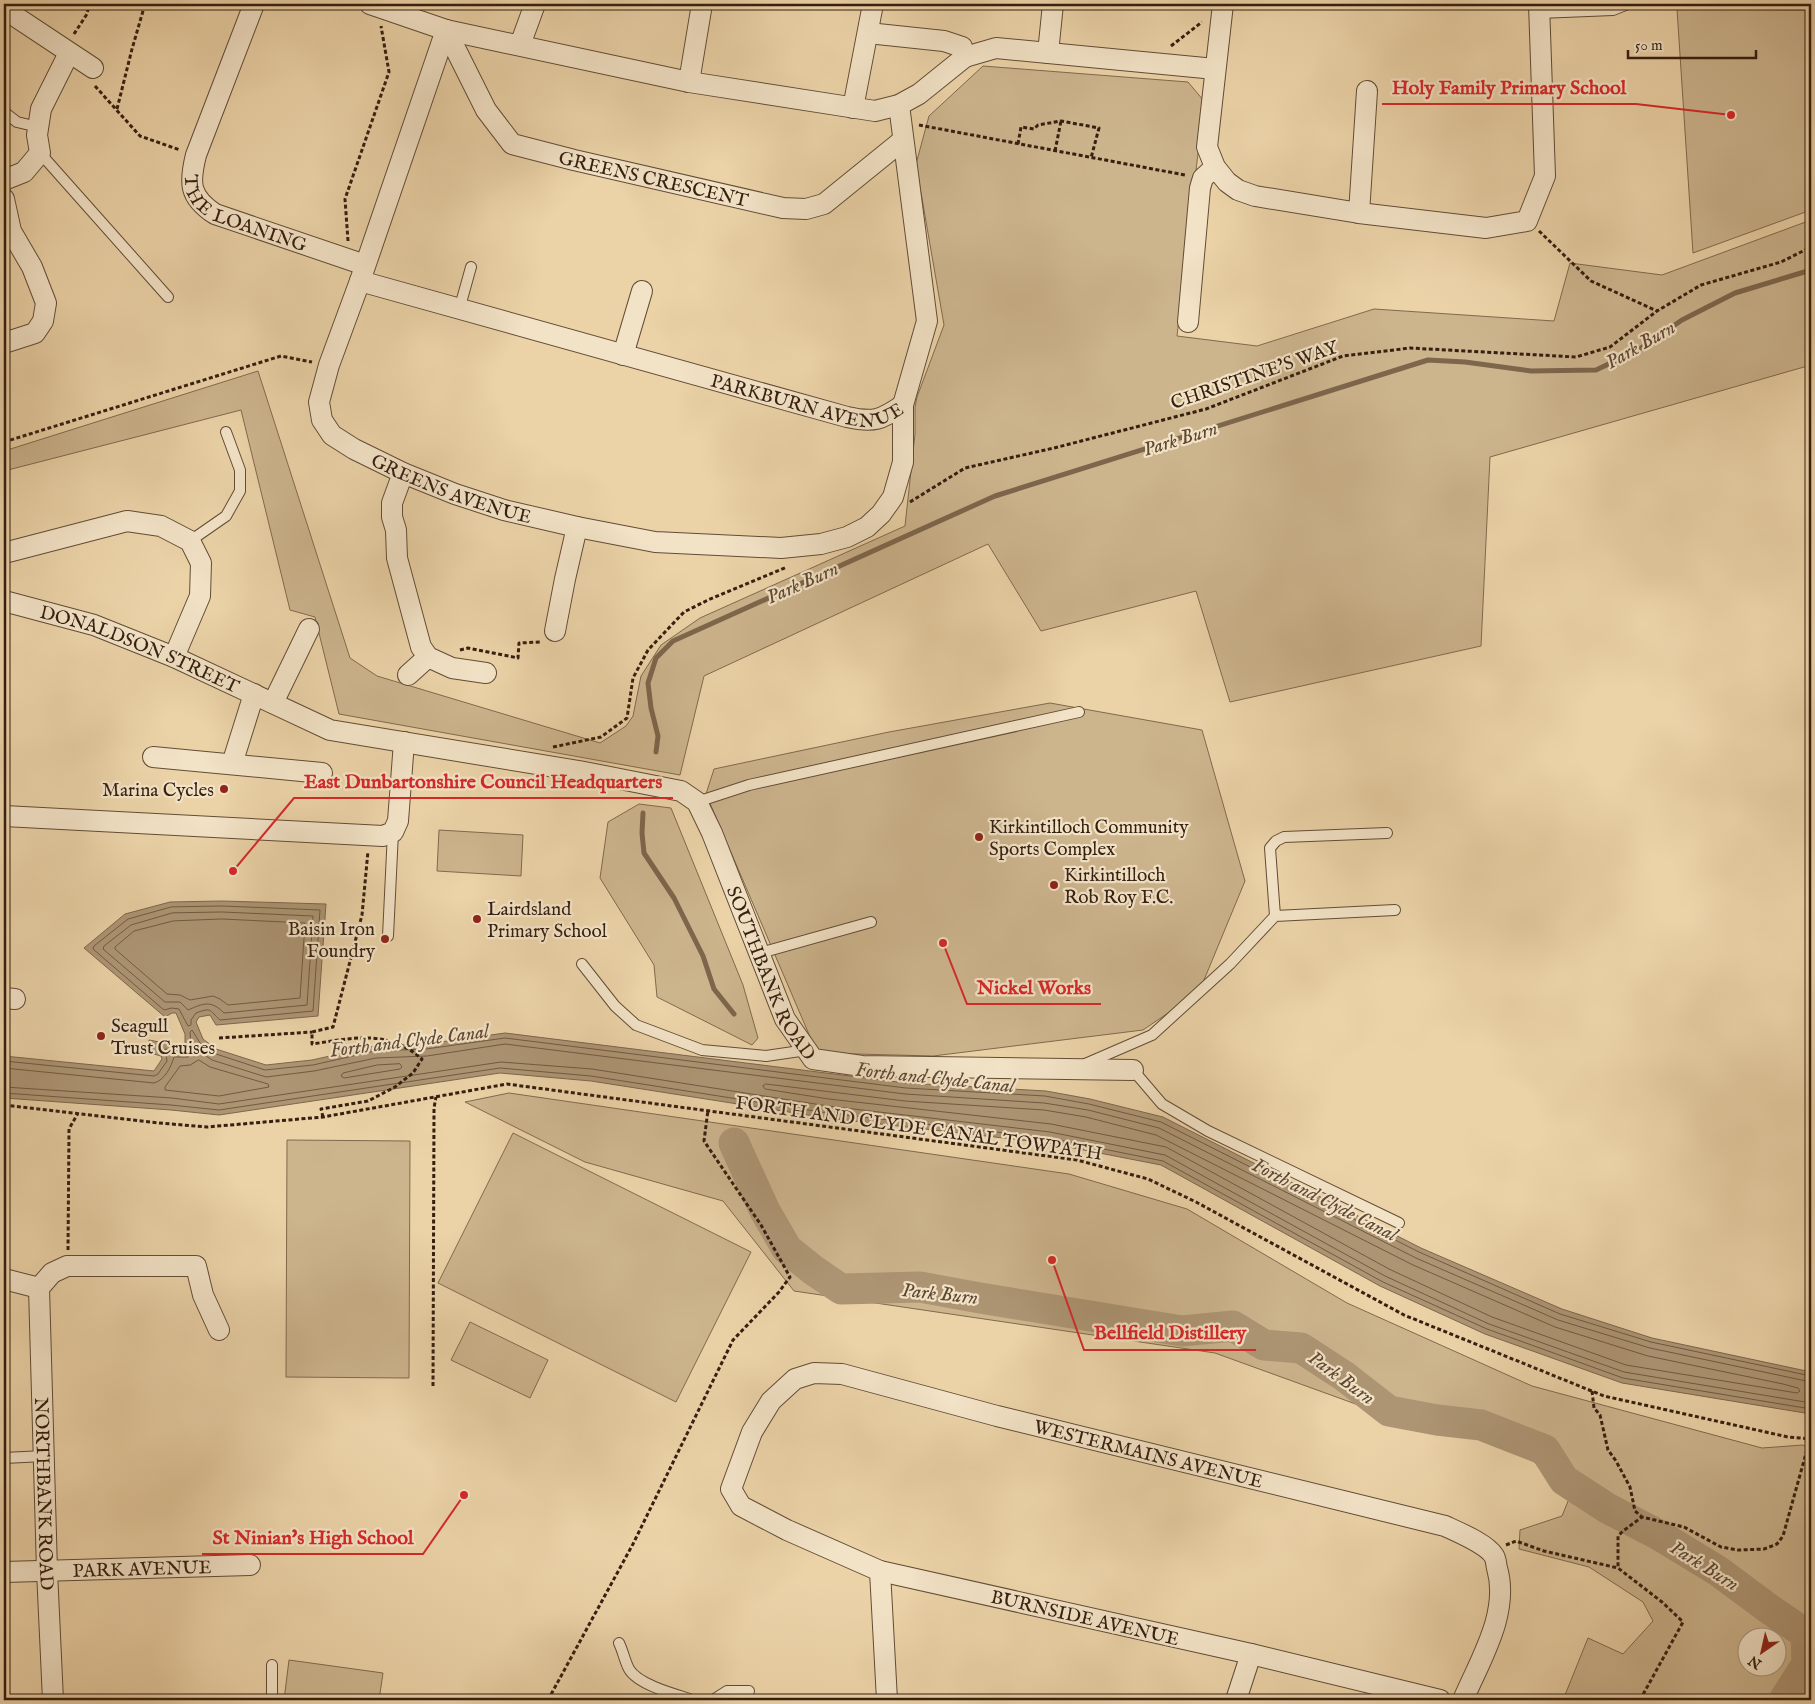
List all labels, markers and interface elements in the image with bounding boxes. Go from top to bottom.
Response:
scale bar [1628,28,1755,60]
text: 50 m [1635,36,1663,55]
callout: Holy Family Primary School [1382,69,1636,104]
text: Holy Family Primary School [1392,76,1627,101]
street label: GREENS CRESCENT [556,147,751,214]
street label: THE LOANING [178,174,310,258]
water label: Park Burn [1601,315,1680,375]
street label: CHRISTINE'S WAY [1168,336,1343,416]
street label: PARKBURN AVENUE [708,370,909,434]
water label: Park Burn [1140,416,1221,463]
street label: GREENS AVENUE [367,449,533,530]
water label: Park Burn [763,556,843,610]
street label: DONALDSON STREET [37,601,243,700]
callout: East Dunbartonshire Council Headquarters [294,763,673,798]
text: East Dunbartonshire Council Headquarters [304,770,662,795]
place label: Marina Cycles [102,779,214,803]
marker: Marina Cycles [218,783,230,795]
place label: Kirkintilloch Community Sports Complex [989,816,1189,862]
marker: Kirkintilloch Community Sports Complex [973,831,985,843]
place label: Kirkintilloch Rob Roy F.C. [1064,864,1173,910]
marker: Kirkintilloch Rob Roy F.C. [1048,879,1060,891]
street label: SOUTHBANK ROAD [720,883,820,1066]
place label: Lairdsland Primary School [487,898,608,944]
marker: Lairdsland Primary School [471,913,483,925]
place label: Baisin Iron Foundry [288,918,376,964]
marker: Baisin Iron Foundry [379,933,391,945]
callout: Nickel Works [967,969,1101,1004]
text: Nickel Works [976,976,1091,1001]
place label: Seagull Trust Cruises [111,1015,215,1061]
water label: Forth and Clyde Canal [328,1019,492,1064]
marker: Seagull Trust Cruises [95,1030,107,1042]
water label: Forth and Clyde Canal [854,1058,1018,1100]
street label: FORTH AND CLYDE CANAL TOWPATH [734,1091,1104,1167]
water label: Forth and Clyde Canal [1247,1153,1403,1249]
water label: Park Burn [900,1278,979,1311]
callout: Bellfield Distillery [1084,1315,1256,1350]
text: Bellfield Distillery [1094,1321,1247,1346]
water label: Park Burn [1303,1346,1379,1411]
street label: NORTHBANK ROAD [28,1397,58,1591]
street label: WESTERMAINS AVENUE [1031,1415,1265,1495]
callout: St Ninian's High School [202,1519,423,1554]
text: St Ninian's High School [213,1526,414,1551]
water label: Park Burn [1665,1535,1743,1597]
street label: PARK AVENUE [72,1556,212,1584]
street label: BURNSIDE AVENUE [988,1586,1181,1652]
north arrow [1738,1626,1788,1676]
text: N [1745,1651,1766,1673]

